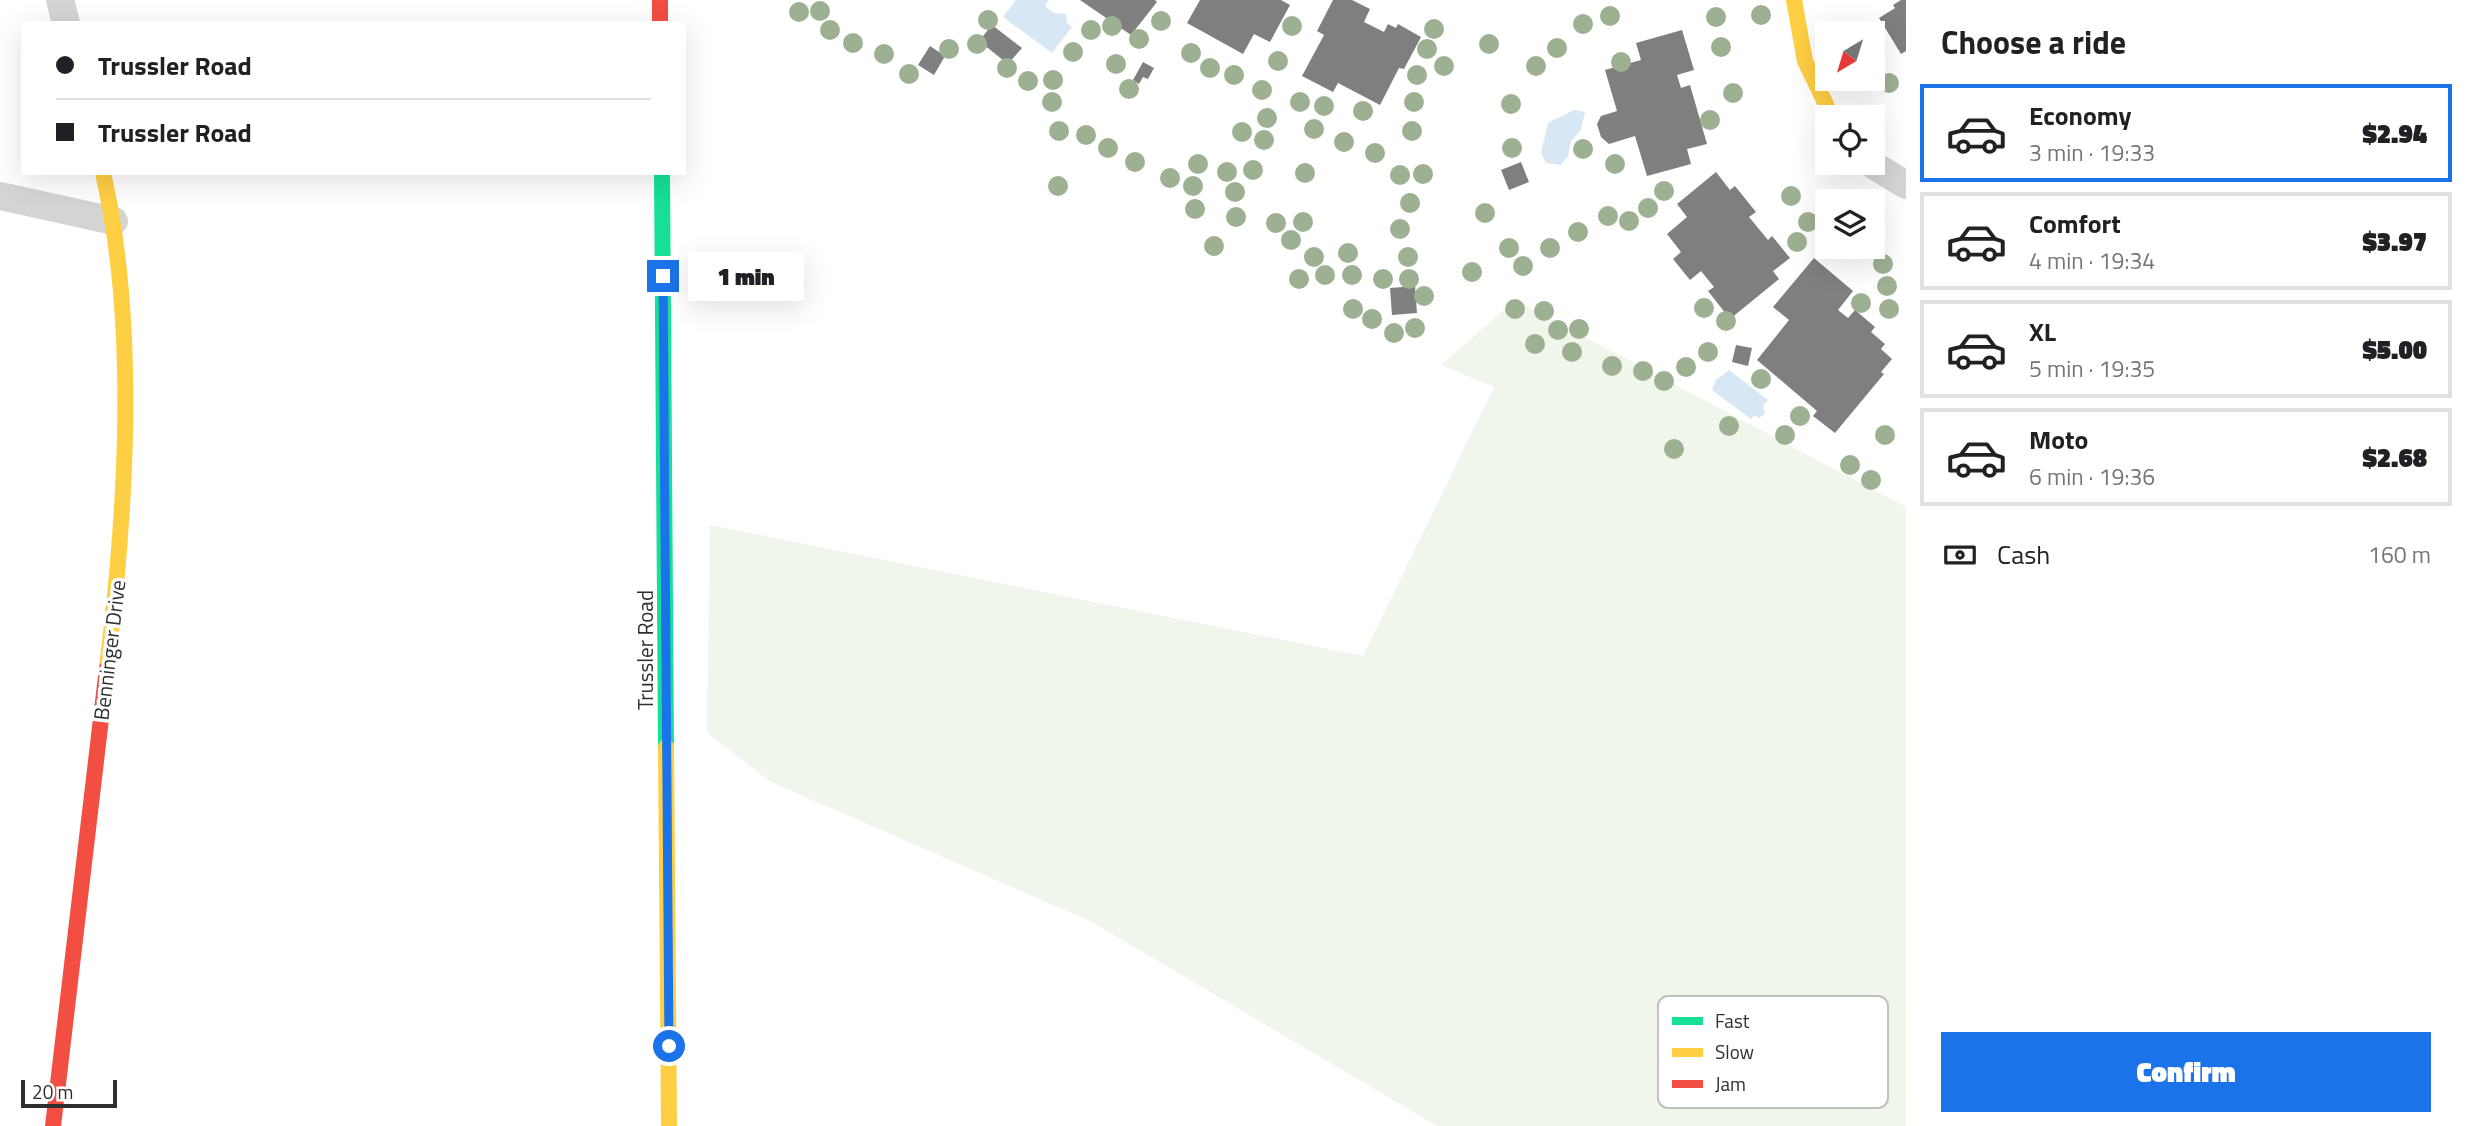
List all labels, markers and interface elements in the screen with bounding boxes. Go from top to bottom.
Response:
text: Choose a ride [1941,18,2126,66]
north arrow [1815,21,1885,91]
map controls [1815,21,1885,259]
text: Trussler Road [98,46,252,85]
text: Economy [2029,96,2131,135]
icon: car [1945,102,2008,165]
button: locate [1815,105,1885,175]
text: Trussler Road [98,113,252,152]
text: $2.94 [2362,114,2427,153]
text: 3 min · 19:33 [2029,135,2155,170]
button: layers [1815,189,1885,259]
text: Comfort [2029,204,2121,243]
icon: car [1945,210,2008,273]
text: $3.97 [2362,222,2427,261]
text: 4 min · 19:34 [2029,243,2155,278]
callout: 1 min [688,252,803,300]
text: 1 min [717,259,775,294]
route end [647,260,679,292]
text: XL [2029,312,2056,351]
icon: car [1945,318,2008,381]
text: $5.00 [2362,330,2427,369]
text: 5 min · 19:35 [2029,351,2155,386]
text: Moto [2029,420,2088,459]
icon: car [1945,426,2008,489]
text: $2.68 [2362,438,2427,477]
text: 6 min · 19:36 [2029,459,2155,494]
text: Cash [1997,535,2050,574]
icon: cash [1941,536,1979,574]
text: 160 m [2368,537,2431,572]
street label: Benninger Drive [85,578,133,722]
street label: Trussler Road [629,590,661,710]
legend [1658,996,1888,1108]
text: Fast [1715,1006,1750,1035]
route start [653,1030,685,1062]
button: Confirm [1941,1032,2431,1112]
text: Slow [1715,1037,1754,1066]
text: Jam [1715,1069,1746,1098]
scale bar [21,1077,117,1109]
text: 20 m [32,1077,73,1106]

